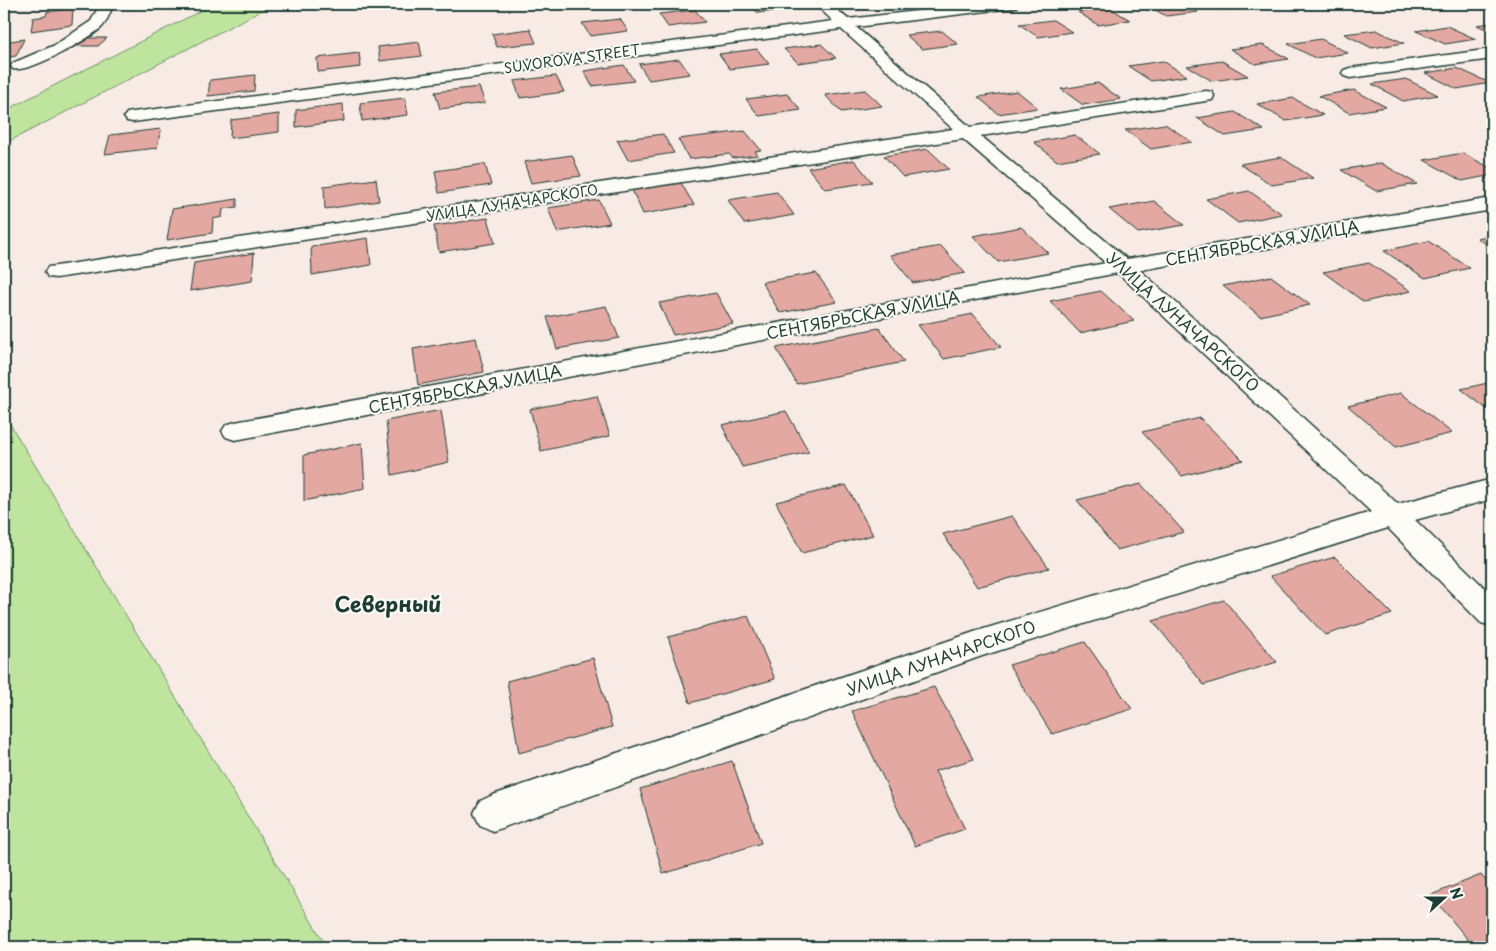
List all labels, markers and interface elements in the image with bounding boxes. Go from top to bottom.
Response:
street label: SUVOROVA STREET [502,38,642,78]
street label: УЛИЦА ЛУНАЧАРСКОГО [424,179,599,226]
street label: СЕНТЯБРЬСКАЯ УЛИЦА [1163,213,1361,271]
street label: УЛИЦА ЛУНАЧАРСКОГО [1102,246,1266,397]
street label: СЕНТЯБРЬСКАЯ УЛИЦА [764,284,961,345]
street label: СЕНТЯБРЬСКАЯ УЛИЦА [366,358,563,419]
district label: Северный [335,587,441,619]
street label: УЛИЦА ЛУНАЧАРСКОГО [843,613,1039,701]
north arrow [1418,874,1468,924]
text: N [1445,884,1468,902]

